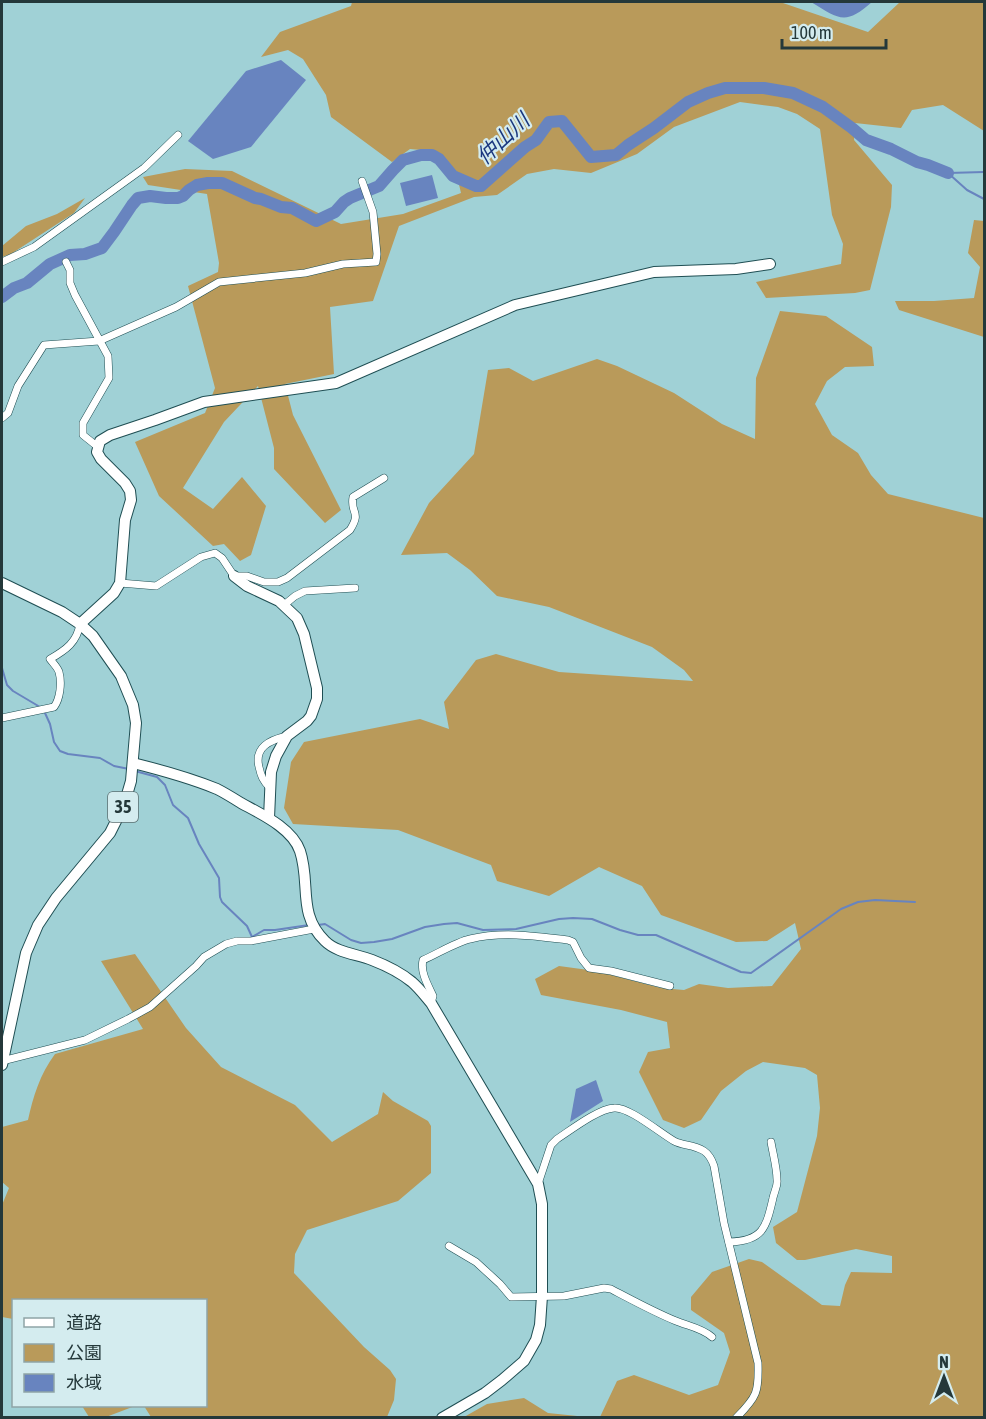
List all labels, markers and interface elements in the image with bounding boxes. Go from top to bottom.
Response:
scale bar [782,12,886,50]
text: 100 m [791,22,832,43]
water label: 仲山川 [471,107,535,169]
road number: 35 [108,792,138,822]
legend [12,1299,207,1407]
text: 道路 [66,1312,102,1333]
text: 公園 [66,1342,102,1363]
north arrow [914,1347,974,1407]
text: N [939,1353,949,1371]
text: 水域 [66,1372,102,1393]

